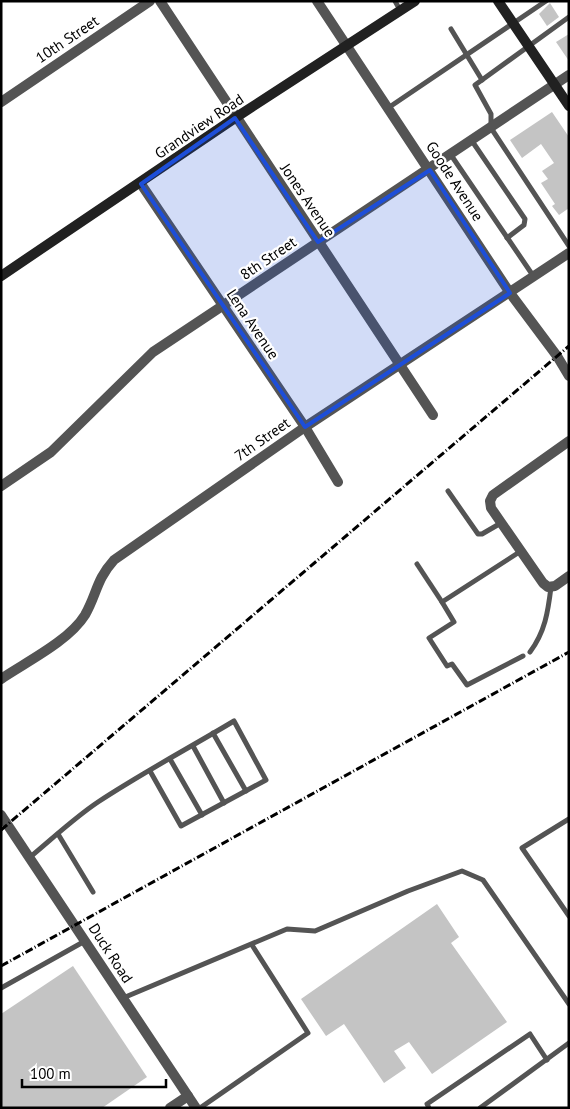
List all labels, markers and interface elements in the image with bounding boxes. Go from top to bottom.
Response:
street label: 10th Street [32,11,102,67]
street label: Grandview Road [151,89,247,163]
street label: Goode Avenue [422,138,488,224]
street label: Jones Avenue [276,159,340,241]
street label: 8th Street [236,232,300,284]
street label: Lena Avenue [223,285,283,363]
street label: 7th Street [231,413,293,465]
street label: Duck Road [85,920,137,986]
scale bar [22,1056,166,1088]
text: 100 m [30,1064,71,1083]

